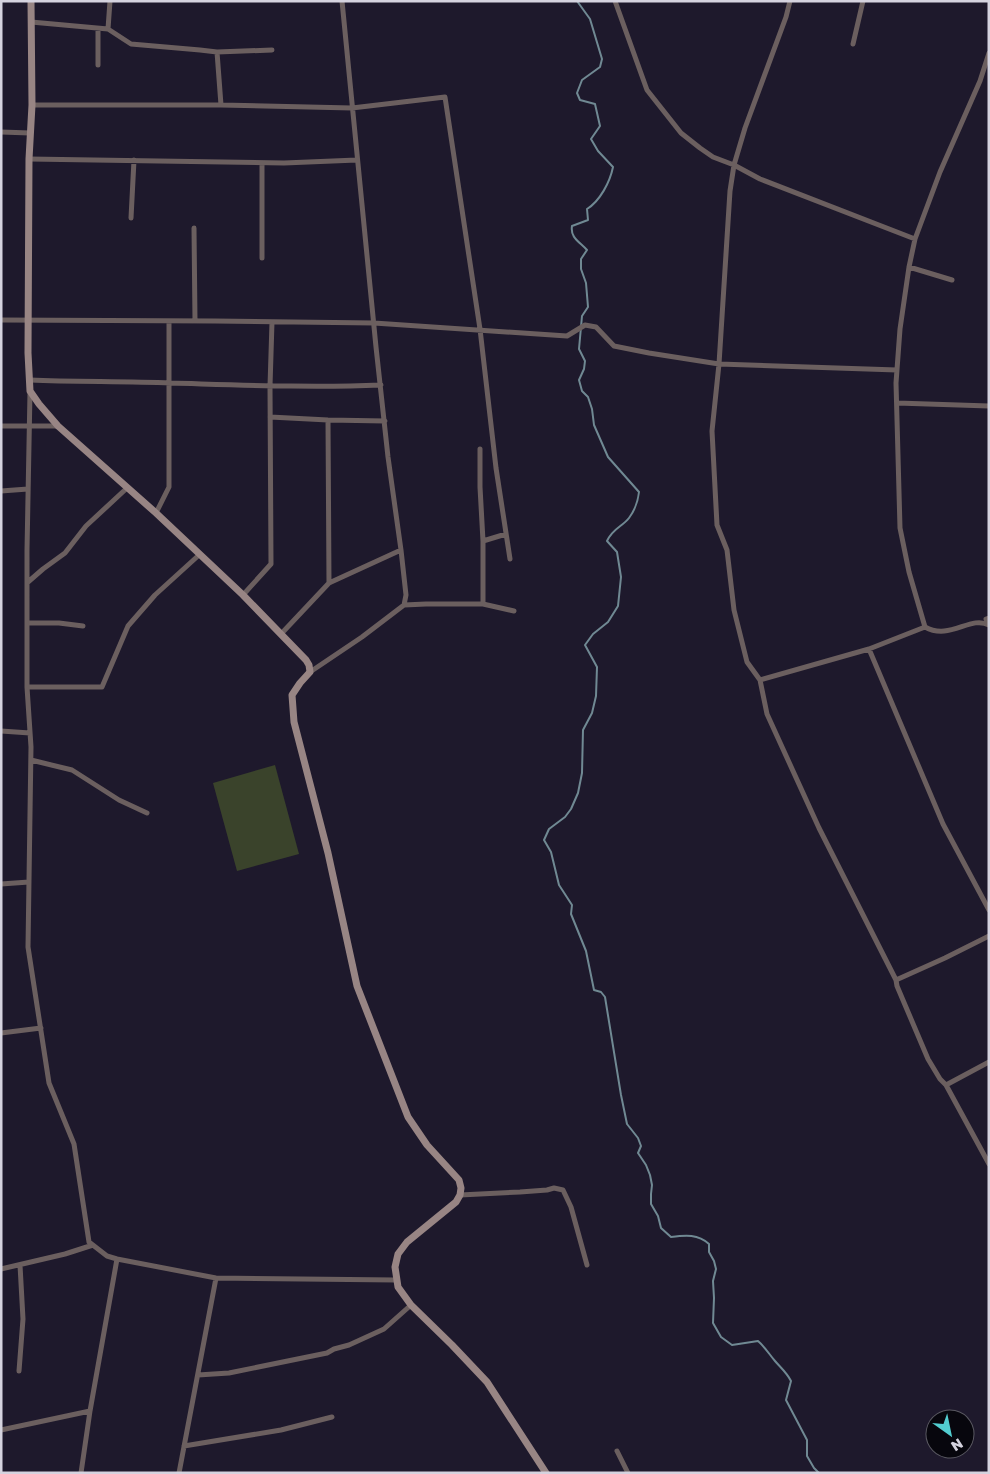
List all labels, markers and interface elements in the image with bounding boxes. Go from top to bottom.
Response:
north arrow [925,1409,975,1459]
text: N [948,1435,966,1455]

